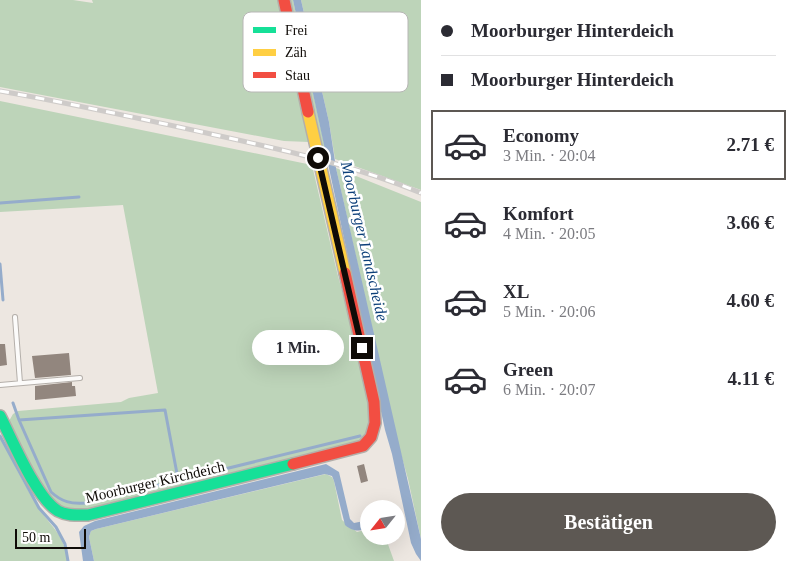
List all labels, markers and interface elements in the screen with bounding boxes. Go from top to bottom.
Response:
legend [243,12,408,92]
text: Moorburger Hinterdeich [471,20,674,41]
text: Frei [285,23,308,38]
text: Zäh [285,45,307,60]
text: Stau [285,68,310,83]
text: Moorburger Hinterdeich [471,69,674,90]
icon: car [443,123,488,168]
text: Economy [503,125,579,146]
text: 2.71 € [727,134,774,155]
route start [307,147,329,169]
text: 3 Min. · 20:04 [503,147,595,164]
water label: Moorburger Landscheide [337,159,391,323]
icon: car [443,201,488,246]
text: Komfort [503,203,574,224]
text: 3.66 € [727,212,774,233]
text: 4 Min. · 20:05 [503,225,595,242]
icon: car [443,279,488,324]
text: XL [503,281,529,302]
text: 4.60 € [727,290,774,311]
text: 5 Min. · 20:06 [503,303,595,320]
callout: 1 Min. [252,330,344,366]
route end [351,337,373,359]
text: 1 Min. [276,339,320,356]
icon: car [443,357,488,402]
text: Green [503,359,553,380]
text: 4.11 € [728,368,774,389]
text: 6 Min. · 20:07 [503,381,595,398]
street label: Moorburger Kirchdeich [84,458,227,506]
button: Bestätigen [441,493,776,551]
north arrow [360,500,405,545]
map controls [360,500,405,545]
scale bar [15,526,86,549]
text: 50 m [22,530,50,545]

